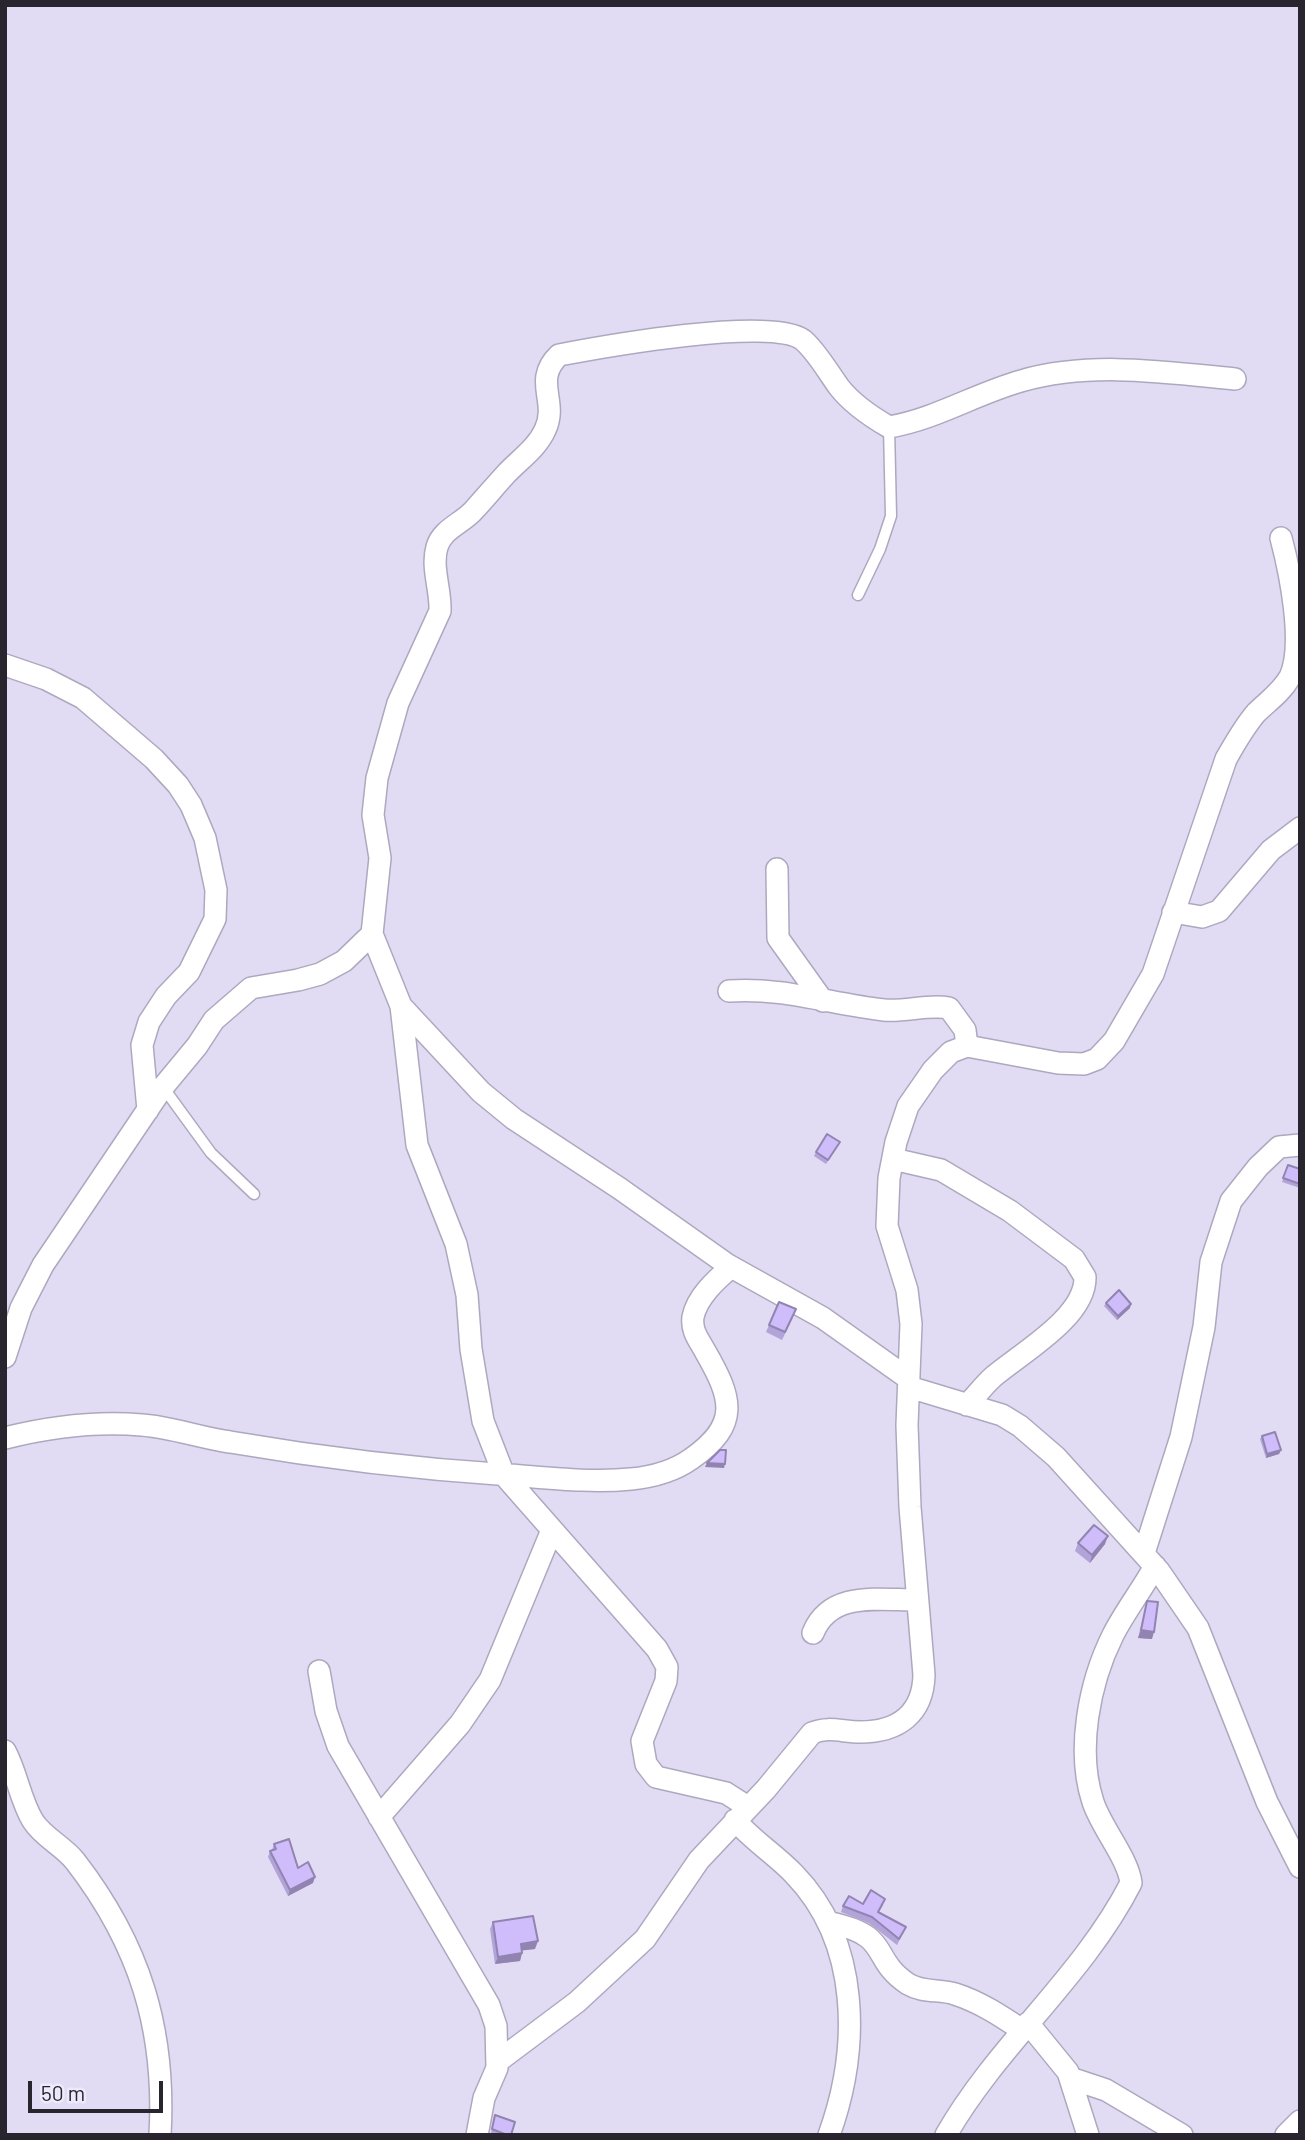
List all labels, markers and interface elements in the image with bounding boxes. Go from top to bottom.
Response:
scale bar [32,2066,166,2110]
text: 50 m [41,2080,85,2105]

